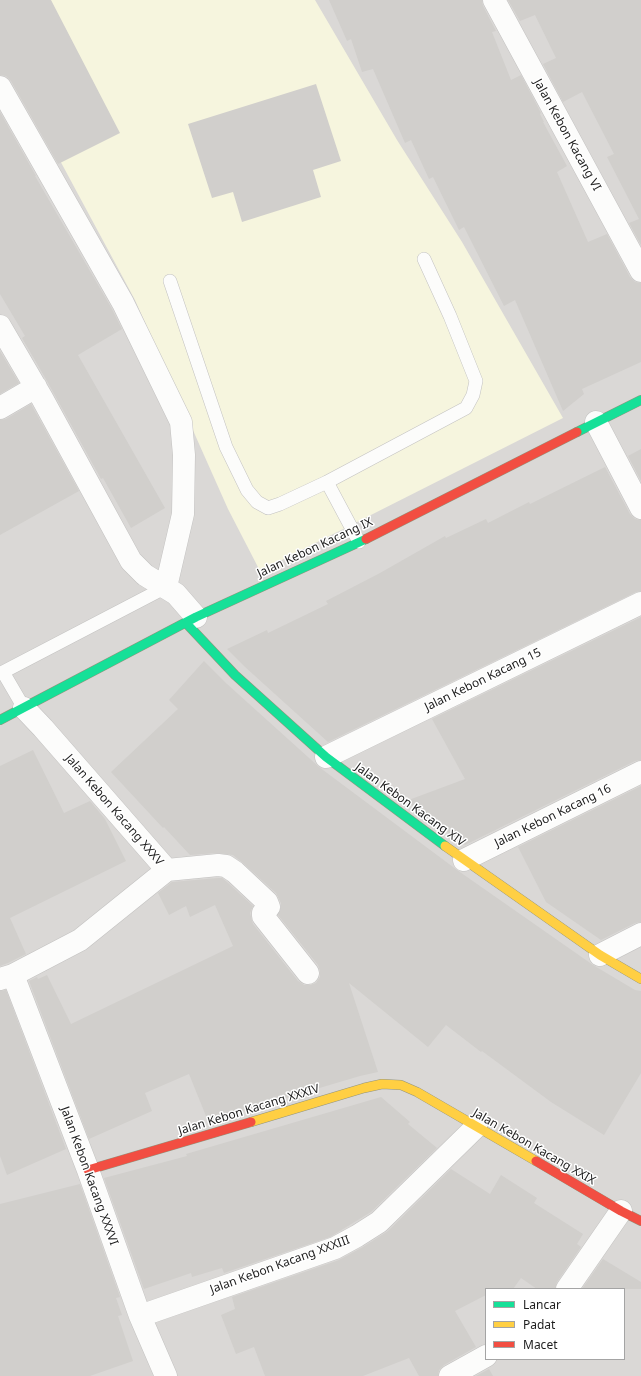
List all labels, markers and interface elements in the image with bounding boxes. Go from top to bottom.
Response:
street label: Jalan Kebon Kacang VI [530,77,604,193]
street label: Jalan Kebon Kacang IX [255,515,375,581]
street label: Jalan Kebon Kacang 15 [422,645,544,715]
street label: Jalan Kebon Kacang XXXV [62,751,166,869]
street label: Jalan Kebon Kacang XIV [352,760,468,850]
street label: Jalan Kebon Kacang 16 [492,781,614,851]
street label: Jalan Kebon Kacang XXXIV [177,1082,321,1138]
street label: Jalan Kebon Kacang XXXVI [57,1105,121,1247]
street label: Jalan Kebon Kacang XXIX [470,1106,598,1188]
street label: Jalan Kebon Kacang XXXIII [208,1233,352,1297]
legend [485,1288,625,1360]
text: Lancar [523,1296,561,1313]
text: Padat [523,1316,555,1333]
text: Macet [523,1336,557,1353]

